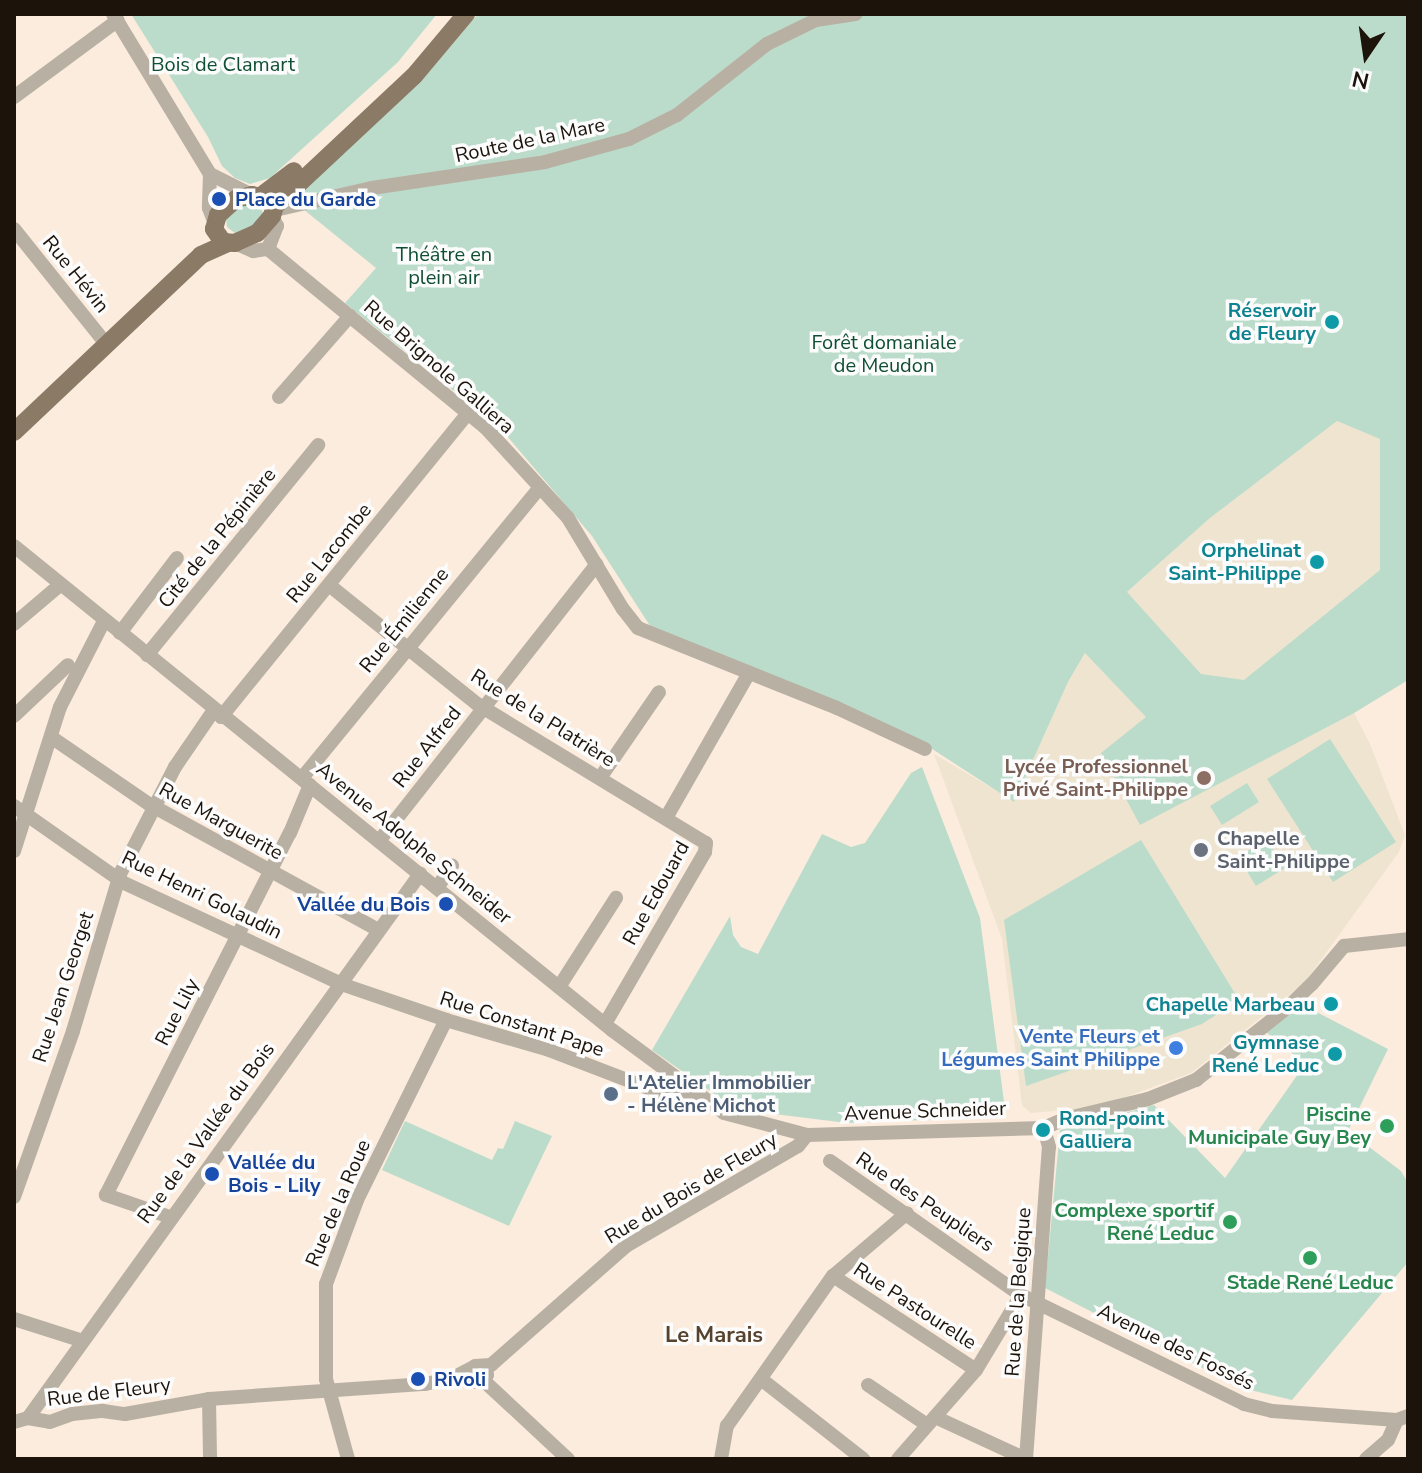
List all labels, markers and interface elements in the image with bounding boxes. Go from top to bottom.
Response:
north arrow [1326,16,1406,96]
park label: Bois de Clamart [151,52,295,76]
text: N [1349,63,1372,96]
street label: Route de la Mare [453,112,607,168]
place label: Place du Garde [235,187,376,211]
marker: Place du Garde [210,190,228,208]
street label: Rue Hévin [38,231,114,317]
park label: Théâtre en plein air [396,243,492,290]
street label: Rue Brignole Galliera [359,295,519,439]
place label: Réservoir de Fleury [1228,298,1316,345]
marker: Réservoir de Fleury [1323,313,1341,331]
park label: Forêt domaniale de Meudon [811,330,957,377]
street label: Cité de la Pépinière [153,463,281,613]
street label: Rue Lacombe [281,498,377,608]
place label: Orphelinat Saint-Philippe [1168,538,1301,585]
marker: Orphelinat Saint-Philippe [1308,553,1326,571]
street label: Rue Émilienne [354,563,454,677]
street label: Rue de la Platrière [466,664,620,772]
street label: Rue Alfred [388,702,466,792]
place label: Lycée Professionnel Privé Saint-Philippe [1003,754,1188,801]
street label: Avenue Adolphe Schneider [312,757,516,929]
marker: Lycée Professionnel Privé Saint-Philippe [1195,769,1213,787]
street label: Rue Marguerite [155,777,287,865]
place label: Chapelle Saint-Philippe [1217,826,1350,873]
street label: Rue Edouard [618,837,694,949]
marker: Chapelle Saint-Philippe [1192,841,1210,859]
street label: Rue Henri Golaudin [118,846,286,944]
place label: Vallée du Bois [297,892,430,916]
marker: Vallée du Bois [437,895,455,913]
street label: Rue Jean Georget [27,909,99,1065]
street label: Rue Lily [150,975,204,1049]
street label: Rue Constant Pape [437,986,607,1062]
place label: Chapelle Marbeau [1146,992,1315,1016]
marker: Chapelle Marbeau [1322,995,1340,1013]
place label: Vente Fleurs et Légumes Saint Philippe [941,1024,1160,1071]
place label: Gymnase René Leduc [1212,1030,1319,1077]
street label: Rue de la Vallée du Bois [132,1038,280,1228]
marker: Vente Fleurs et Légumes Saint Philippe [1167,1039,1185,1057]
marker: Gymnase René Leduc [1326,1045,1344,1063]
place label: L'Atelier Immobilier - Hélène Michot [627,1070,811,1117]
marker: L'Atelier Immobilier - Hélène Michot [602,1085,620,1103]
street label: Avenue Schneider [844,1096,1006,1126]
place label: Piscine Municipale Guy Bey [1188,1102,1371,1149]
place label: Rond-point Galliera [1059,1106,1164,1153]
marker: Piscine Municipale Guy Bey [1378,1117,1396,1135]
marker: Rond-point Galliera [1034,1121,1052,1139]
street label: Rue du Bois de Fleury [601,1127,781,1249]
street label: Rue de la Roue [300,1136,376,1270]
street label: Rue des Peupliers [852,1147,998,1257]
place label: Vallée du Bois - Lily [228,1150,321,1197]
marker: Vallée du Bois - Lily [203,1165,221,1183]
place label: Complexe sportif René Leduc [1054,1198,1214,1245]
street label: Rue de la Belgique [1000,1207,1036,1377]
marker: Complexe sportif René Leduc [1221,1213,1239,1231]
marker: Stade René Leduc [1301,1249,1319,1267]
street label: Rue Pastourelle [849,1257,981,1355]
place label: Stade René Leduc [1227,1270,1393,1294]
street label: Avenue des Fossés [1094,1299,1258,1395]
district label: Le Marais [665,1323,763,1349]
place label: Rivoli [434,1367,486,1391]
marker: Rivoli [409,1370,427,1388]
street label: Rue de Fleury [46,1373,172,1411]

